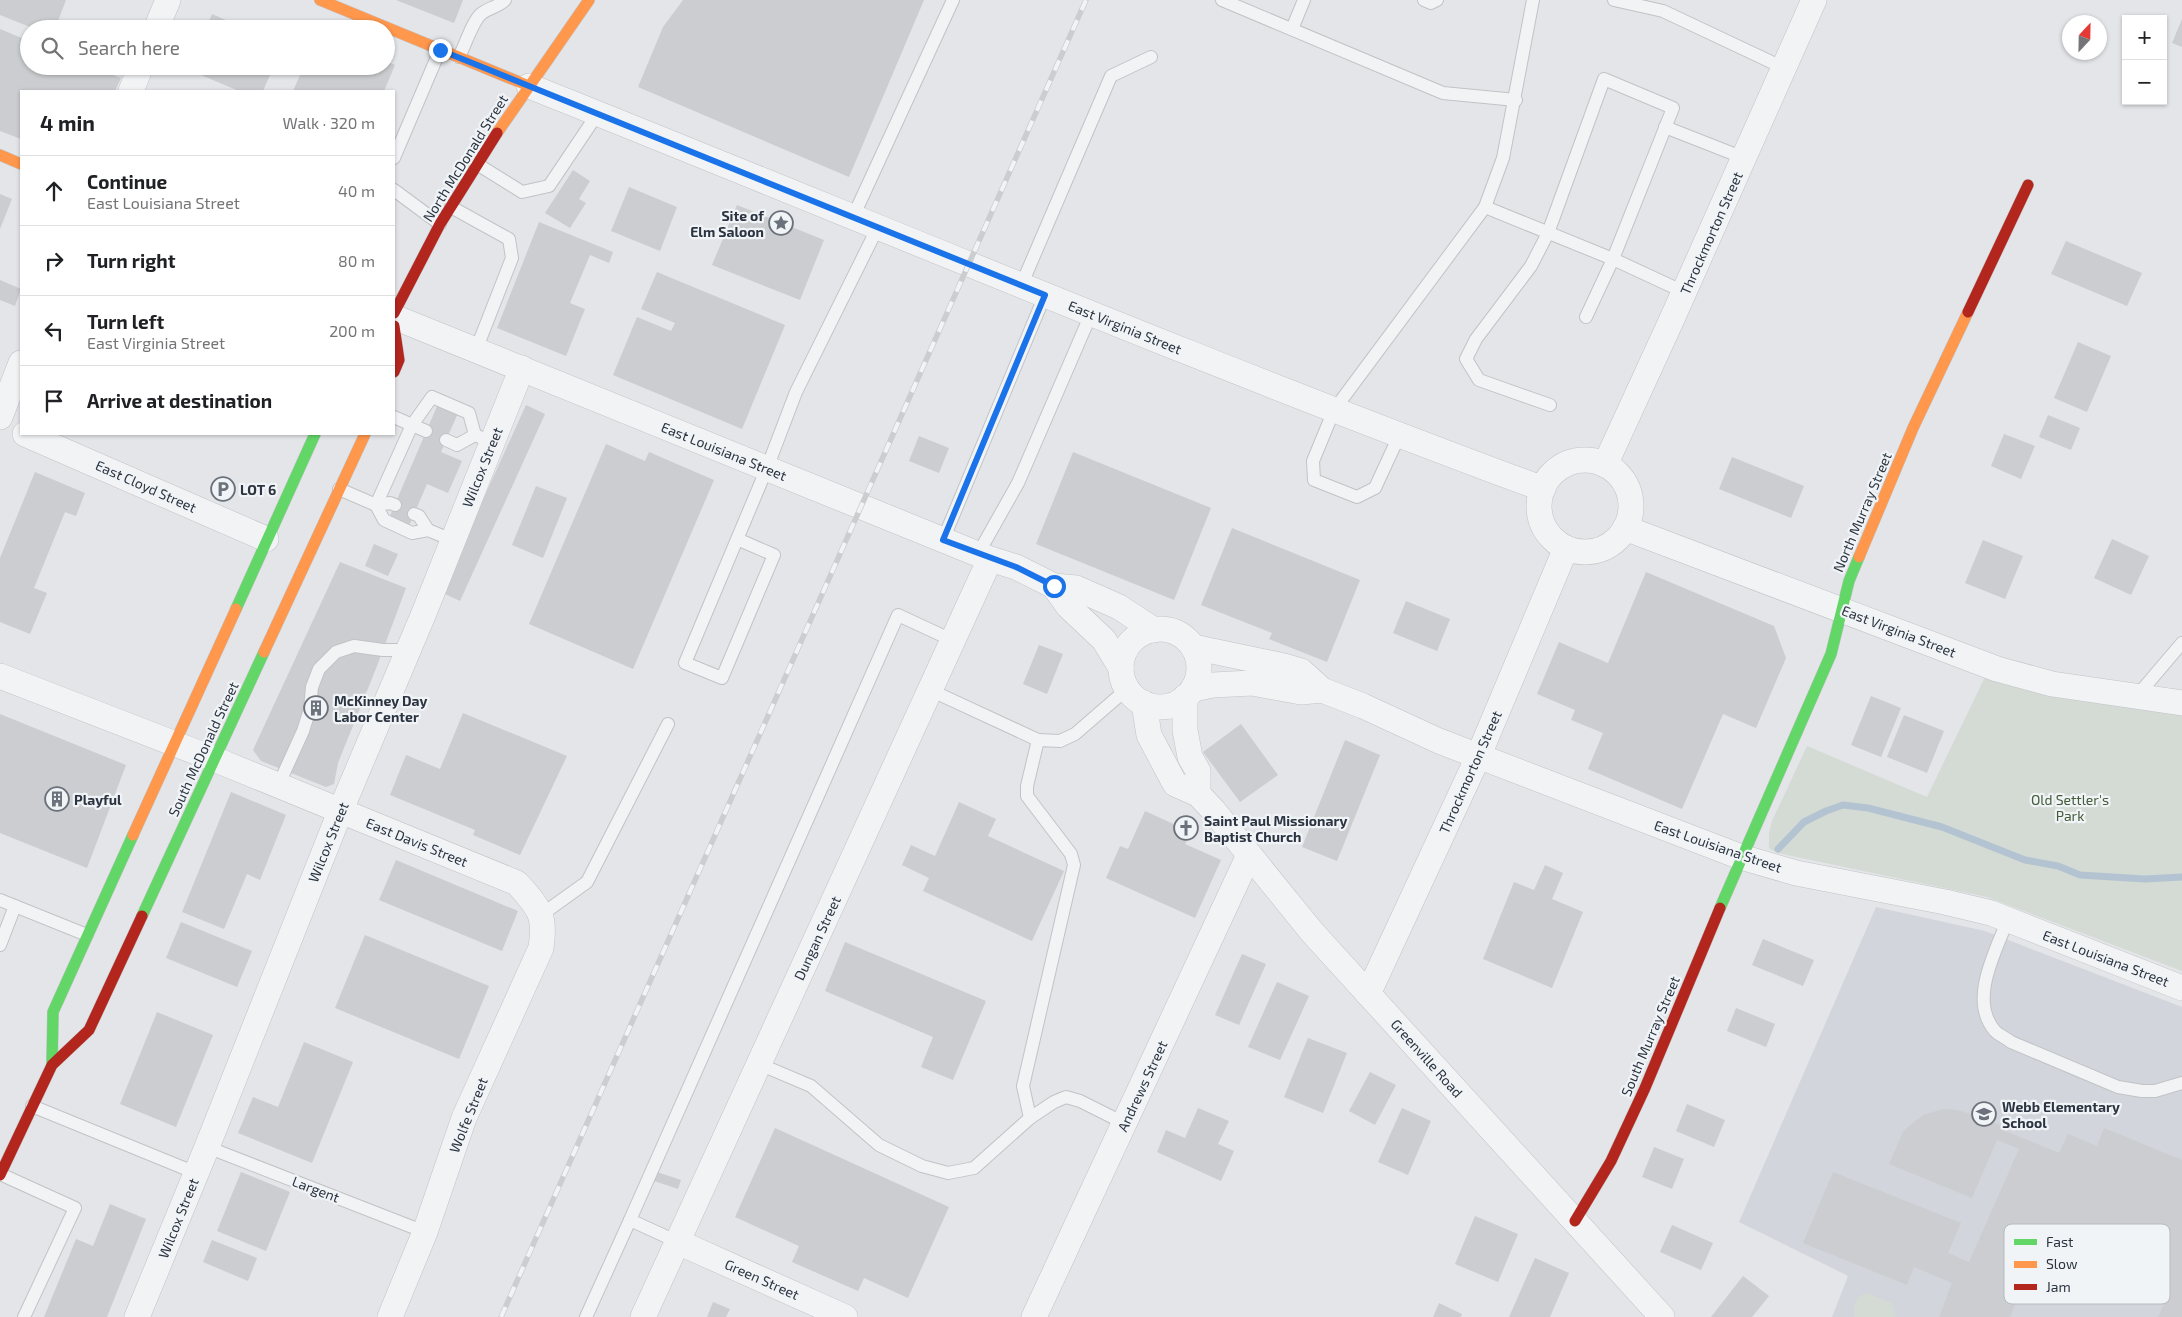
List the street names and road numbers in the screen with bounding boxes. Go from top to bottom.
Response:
street label: North McDonald Street [419,91,511,225]
street label: Throckmorton Street [1676,169,1746,297]
street label: East Virginia Street [1066,296,1184,358]
street label: East Louisiana Street [659,418,789,484]
street label: Wilcox Street [458,424,506,510]
street label: North Murray Street [1829,450,1895,574]
street label: East Cloyd Street [93,456,199,516]
street label: East Virginia Street [1840,601,1958,661]
street label: South McDonald Street [164,679,242,819]
street label: Throckmorton Street [1435,708,1505,836]
street label: Wilcox Street [304,799,352,885]
street label: East Davis Street [364,814,470,870]
street label: East Louisiana Street [1652,816,1784,876]
street label: Dungan Street [790,893,844,983]
street label: East Louisiana Street [2040,926,2172,990]
street label: South Murray Street [1617,973,1683,1099]
street label: Greenville Road [1387,1015,1467,1101]
street label: Andrews Street [1113,1038,1171,1134]
street label: Wolfe Street [445,1075,491,1155]
street label: Largent [290,1172,342,1206]
street label: Wilcox Street [154,1175,202,1261]
street label: Green Street [722,1255,802,1303]

